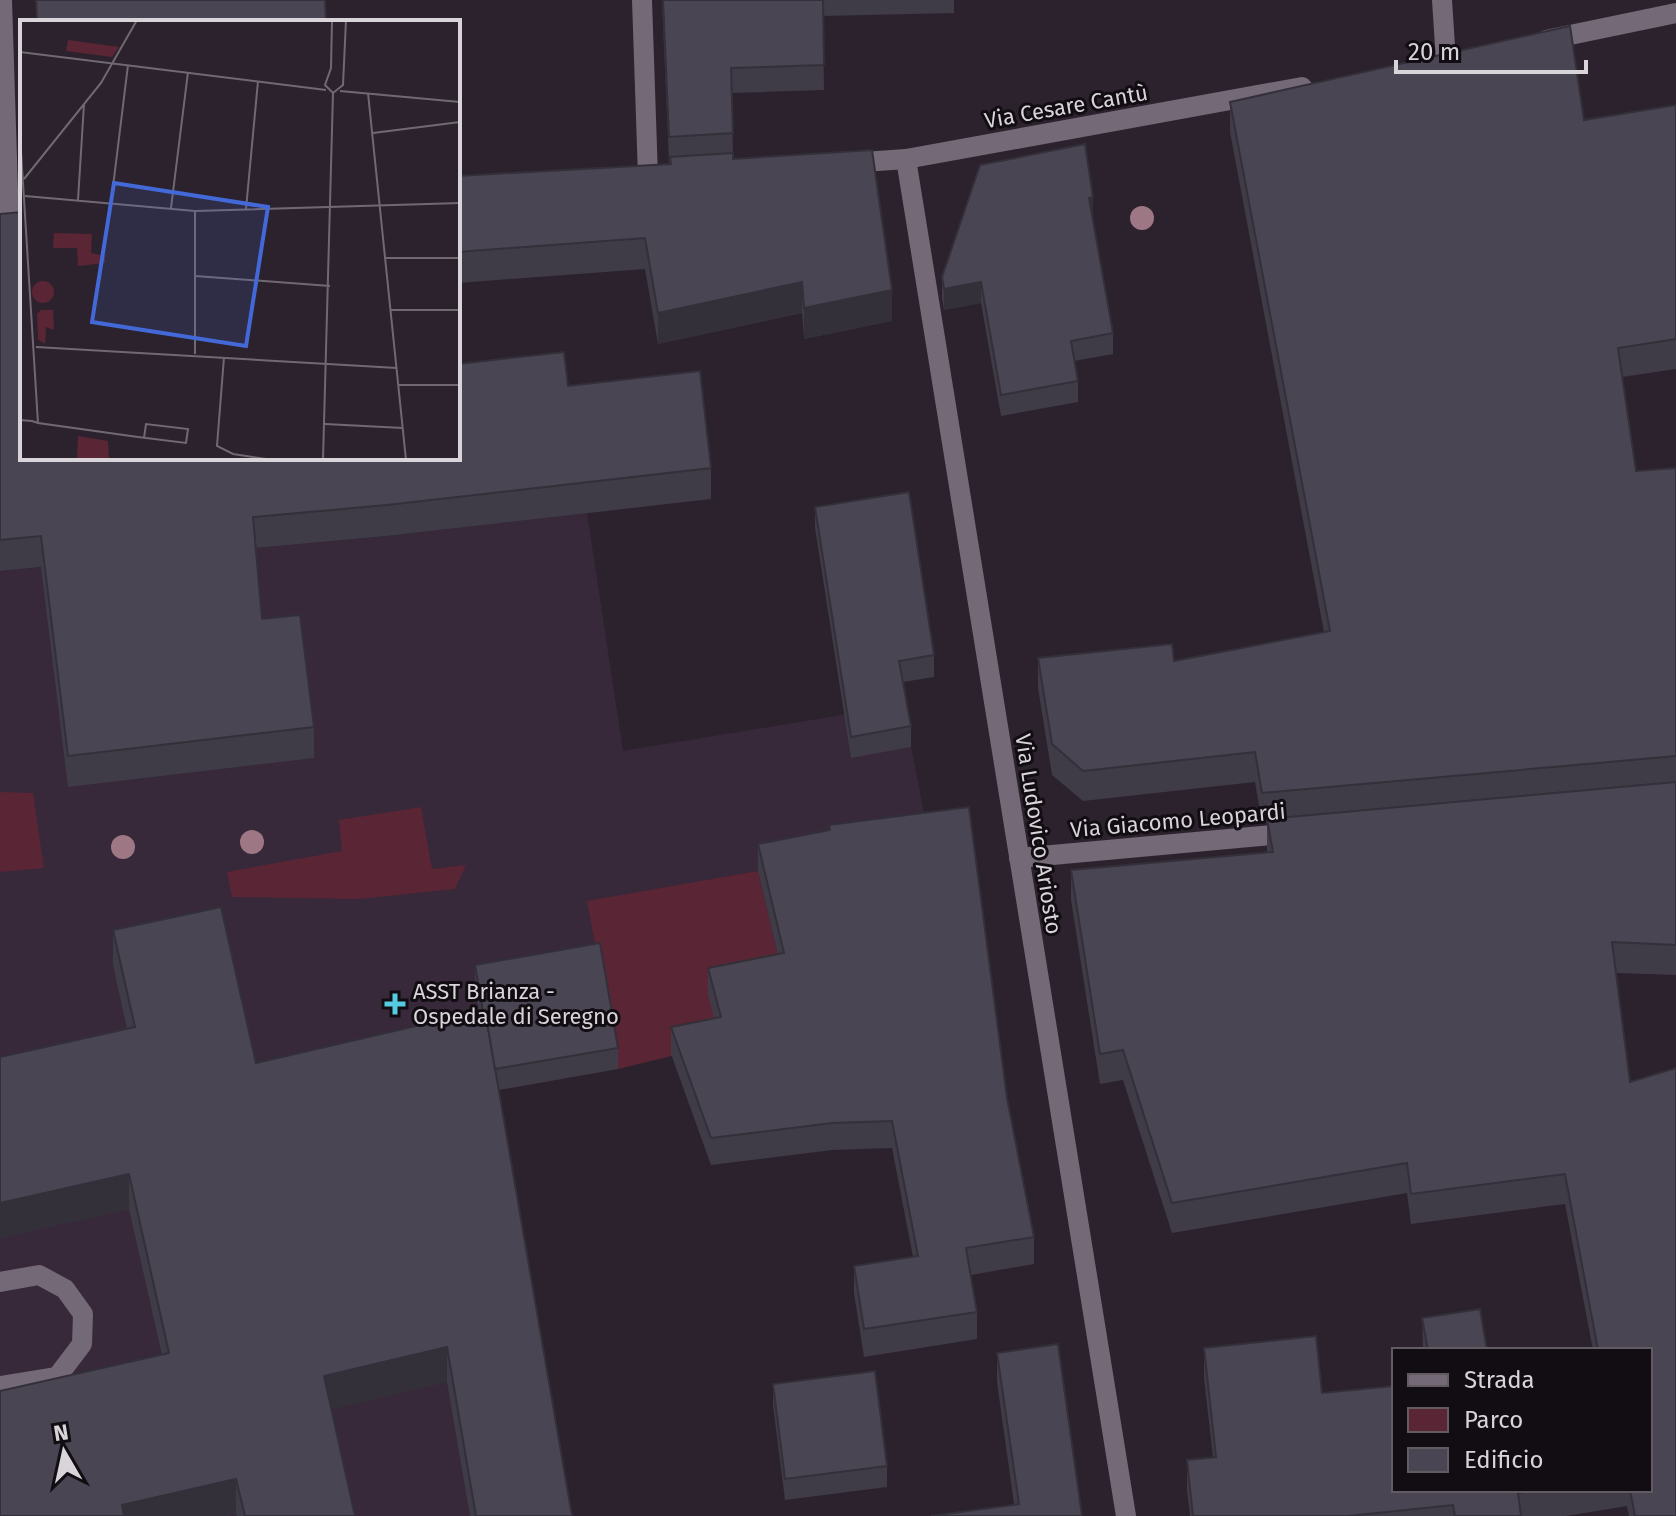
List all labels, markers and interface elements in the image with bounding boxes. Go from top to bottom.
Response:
inset map [20,20,460,460]
scale bar [1396,24,1586,74]
text: 20 m [1408,38,1460,66]
street label: Via Cesare Cantù [982,79,1150,134]
street label: Via Ludovico Ariosto [1009,732,1068,936]
street label: Via Giacomo Leopardi [1069,798,1287,843]
place label: ASST Brianza - Ospedale di Seregno [413,978,619,1030]
marker: ASST Brianza - Ospedale di Seregno [384,993,406,1015]
legend [1392,1348,1652,1492]
text: Strada [1464,1366,1535,1394]
text: Parco [1464,1406,1523,1434]
north arrow [24,1412,104,1492]
text: N [52,1418,70,1447]
text: Edificio [1464,1446,1544,1474]

